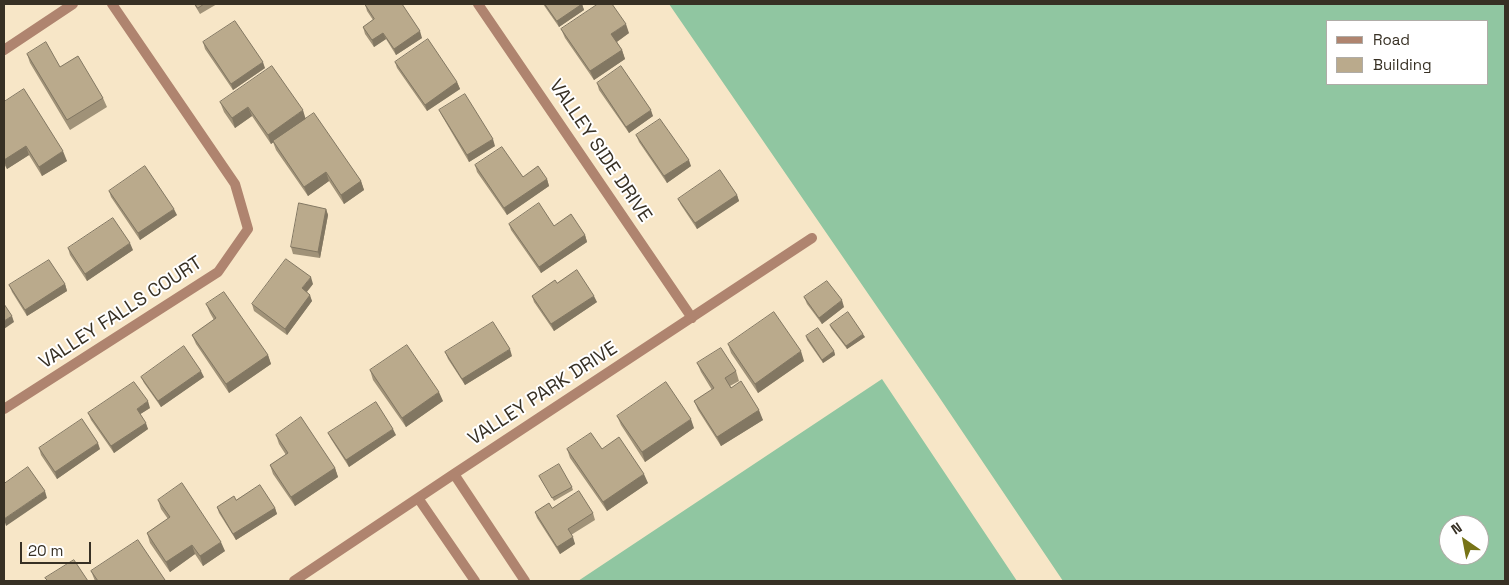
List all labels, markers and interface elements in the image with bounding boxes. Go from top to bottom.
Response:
legend [1326,20,1489,85]
text: Road [1373,30,1410,49]
text: Building [1373,55,1432,74]
street label: VALLEY SIDE DRIVE [544,75,656,227]
street label: VALLEY FALLS COURT [35,252,207,374]
street label: VALLEY PARK DRIVE [464,337,622,451]
north arrow [1439,515,1489,565]
text: N [1448,518,1465,538]
scale bar [22,532,94,564]
text: 20 m [28,541,63,560]

